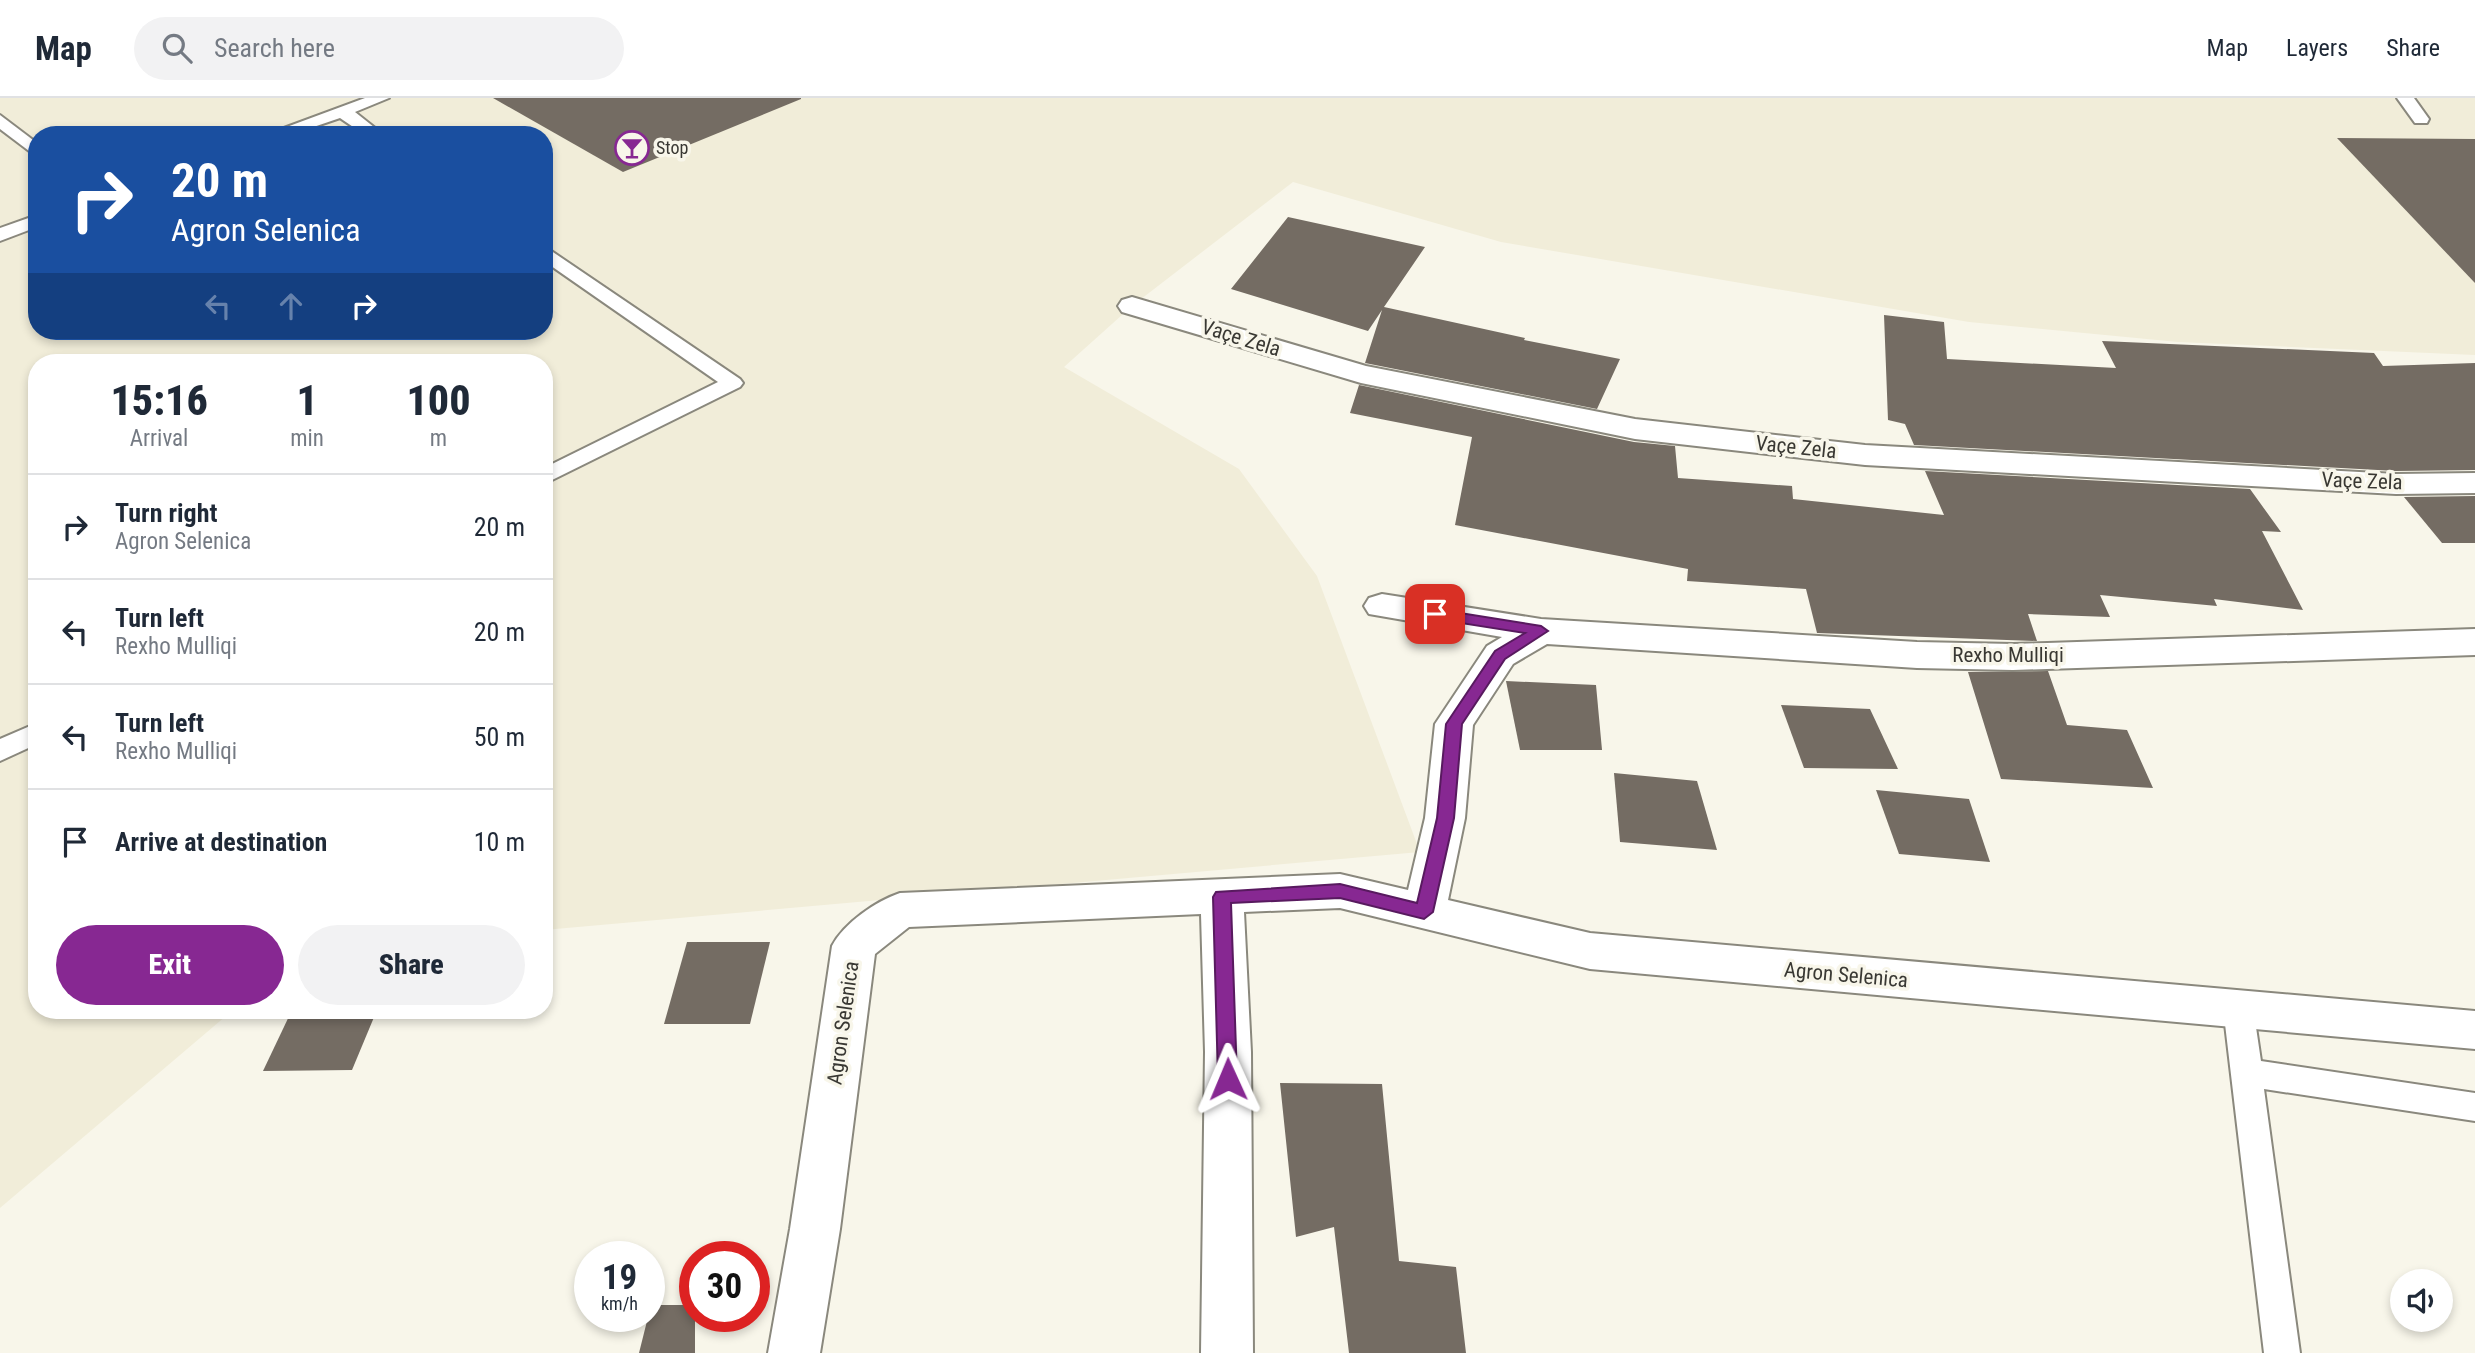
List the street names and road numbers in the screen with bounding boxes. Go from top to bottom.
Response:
street label: Vaçe Zela [1199,315,1283,361]
street label: Vaçe Zela [1754,431,1838,463]
street label: Vaçe Zela [2321,468,2403,494]
street label: Rexho Mulliqi [1952,643,2064,667]
street label: Agron Selenica [1783,958,1909,992]
street label: Agron Selenica [822,960,864,1086]

